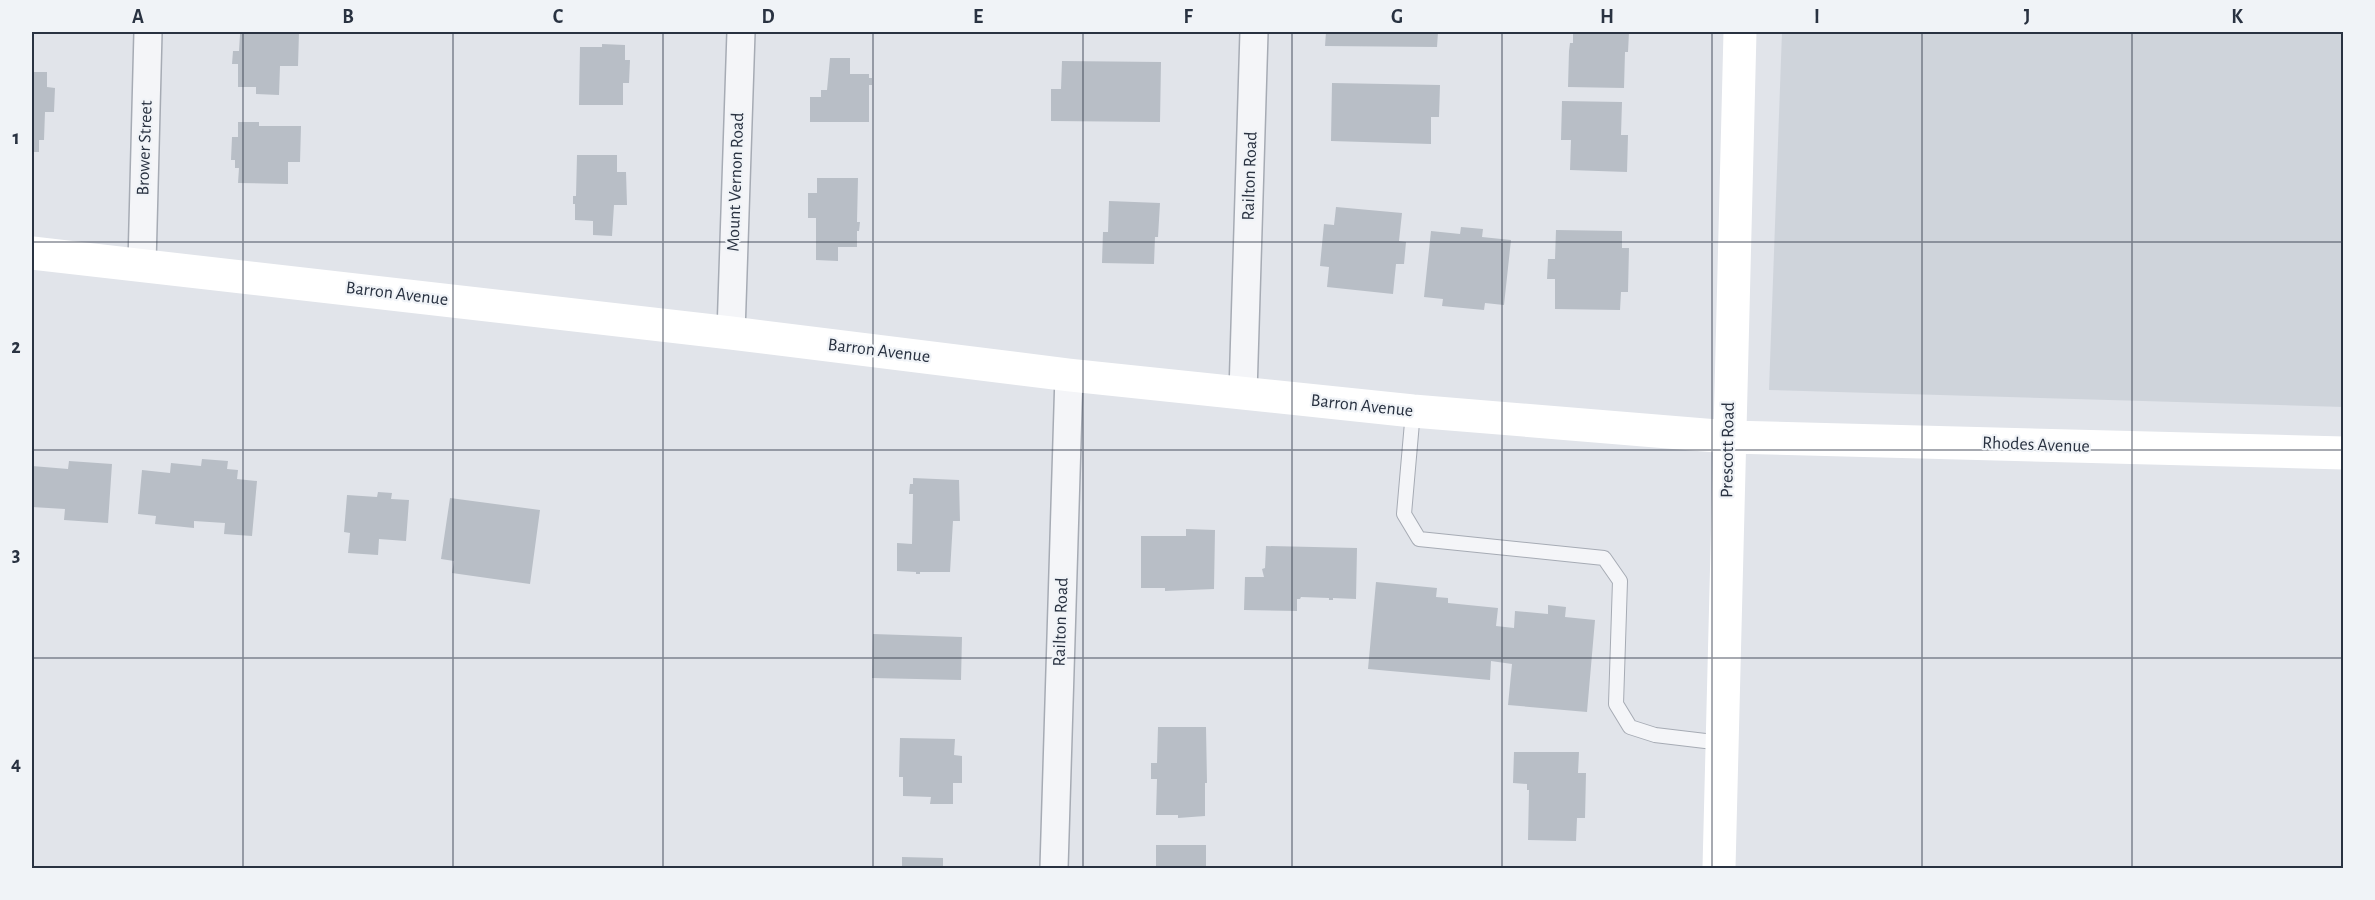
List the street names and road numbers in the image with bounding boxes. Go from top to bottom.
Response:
street label: Brower Street [134,100,156,196]
street label: Mount Vernon Road [725,112,747,252]
street label: Railton Road [1239,131,1261,221]
street label: Barron Avenue [345,279,449,309]
street label: Barron Avenue [827,336,931,366]
street label: Barron Avenue [1310,392,1414,420]
street label: Prescott Road [1718,402,1738,498]
street label: Rhodes Avenue [1982,434,2090,456]
street label: Railton Road [1050,577,1072,667]

